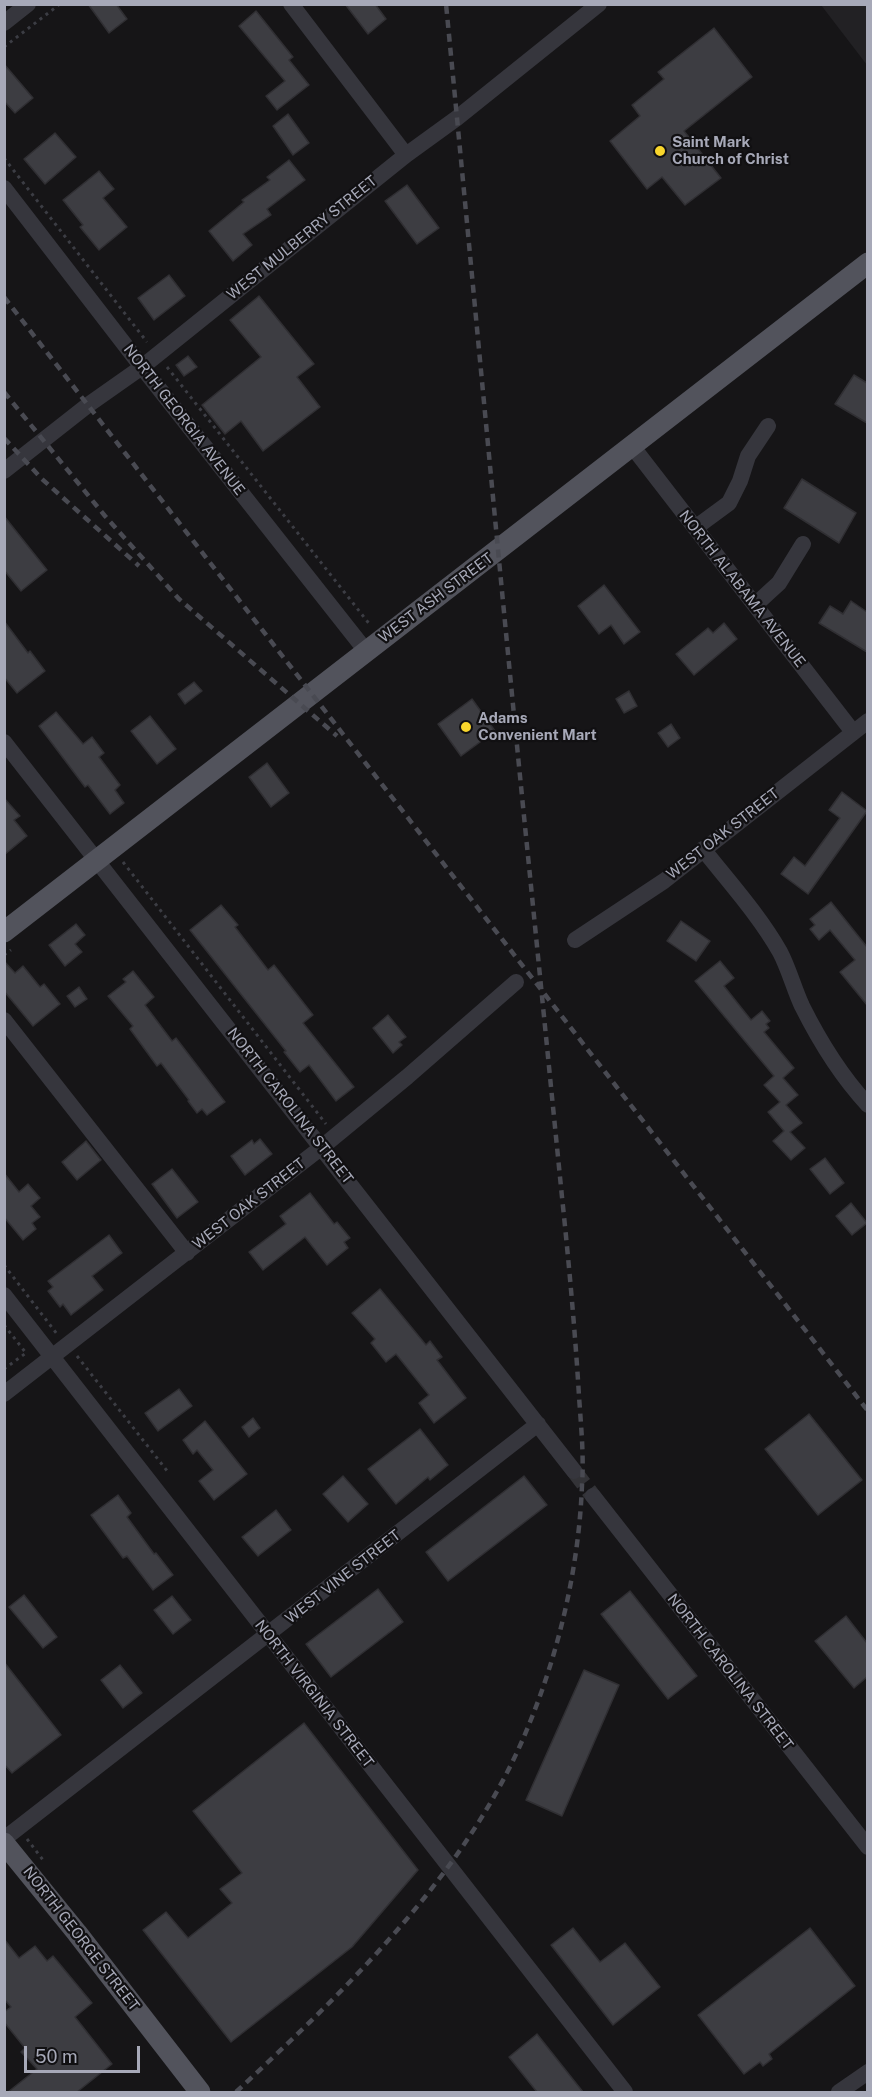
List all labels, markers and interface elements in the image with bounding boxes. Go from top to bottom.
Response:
place label: Saint Mark Church of Christ [672,133,789,168]
marker: Saint Mark Church of Christ [653,144,667,158]
street label: WEST MULBERRY STREET [223,172,381,304]
street label: NORTH GEORGIA AVENUE [119,341,249,499]
street label: NORTH ALABAMA AVENUE [675,507,809,671]
street label: WEST ASH STREET [375,549,497,647]
place label: Adams Convenient Mart [478,709,597,744]
marker: Adams Convenient Mart [459,720,473,734]
street label: WEST OAK STREET [663,785,783,883]
street label: NORTH CAROLINA STREET [223,1024,357,1188]
street label: WEST OAK STREET [189,1155,309,1253]
street label: WEST VINE STREET [282,1526,404,1628]
street label: NORTH CAROLINA STREET [663,1590,797,1754]
street label: NORTH VIRGINIA STREET [251,1617,377,1771]
street label: NORTH GEORGE STREET [19,1863,143,2015]
scale bar [27,2034,142,2072]
text: 50 m [35,2046,78,2067]

